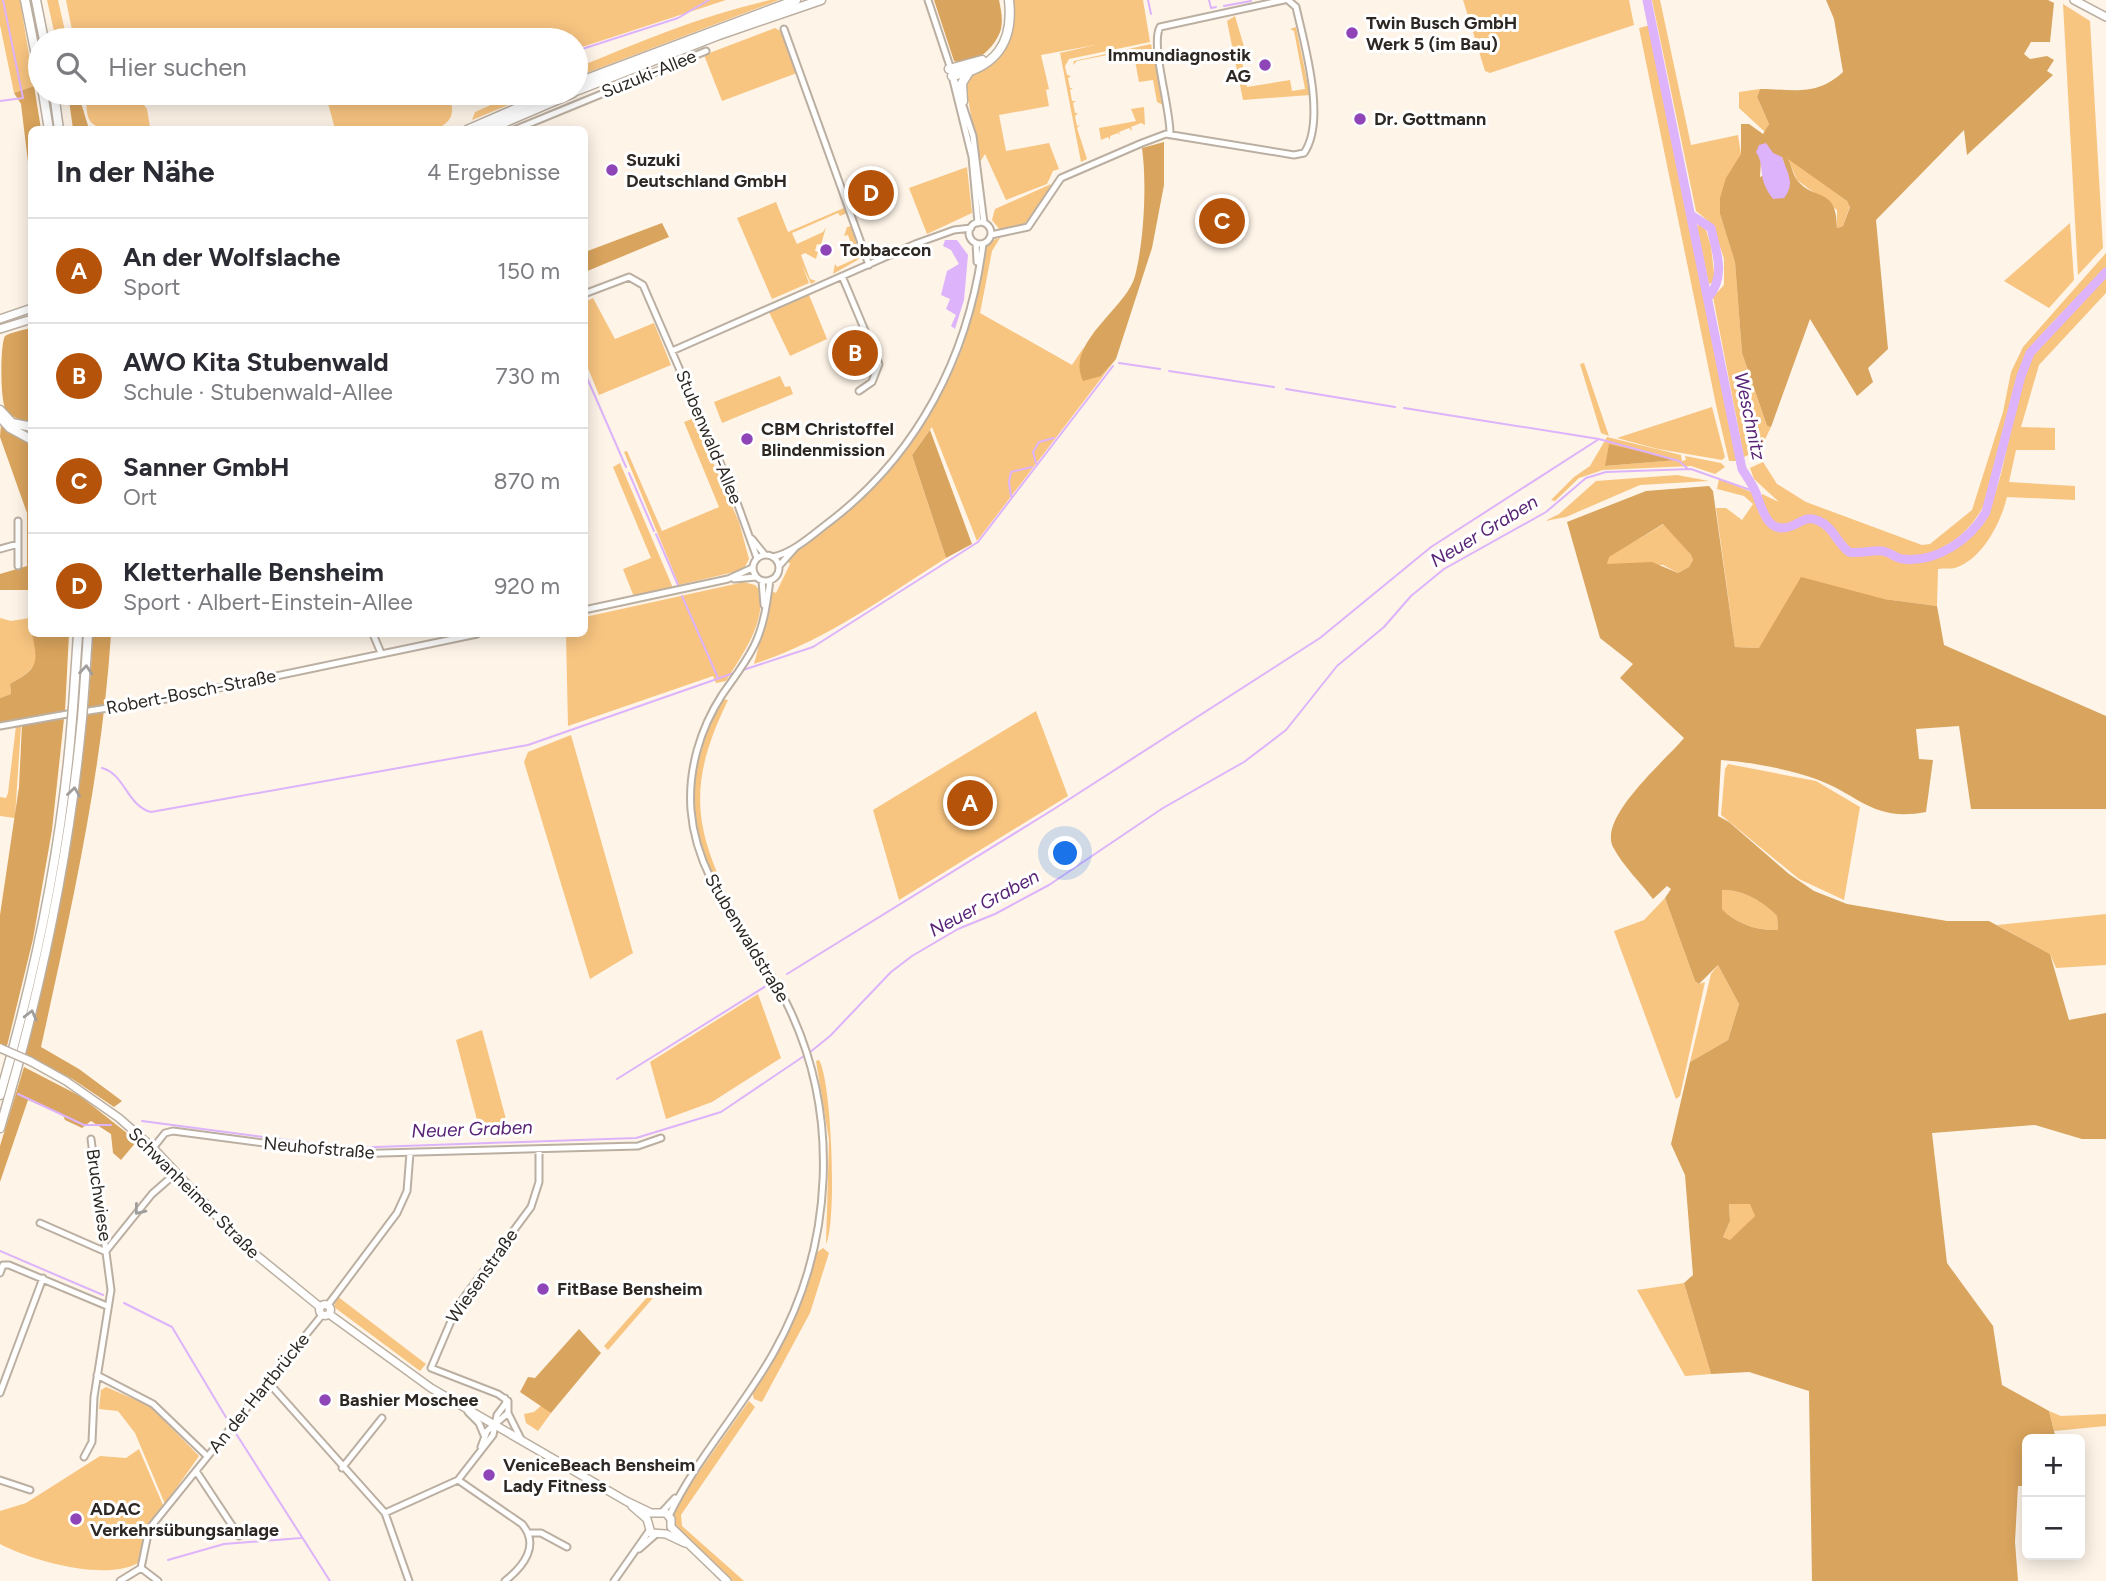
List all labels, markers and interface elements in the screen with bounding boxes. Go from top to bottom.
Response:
place label: Twin Busch GmbH Werk 5 (im Bau) [1366,12,1517,55]
marker: Twin Busch GmbH Werk 5 (im Bau) [1344,25,1360,41]
search box [28,28,588,105]
place label: Immundiagnostik AG [1107,44,1251,87]
street label: Suzuki-Allee [598,45,700,103]
icon: search [52,48,90,86]
text: Hier suchen [108,51,247,83]
marker: Immundiagnostik AG [1257,57,1273,73]
place label: Dr. Gottmann [1374,108,1486,130]
marker: Dr. Gottmann [1352,111,1368,127]
place label: Suzuki Deutschland GmbH [626,149,787,192]
text: In der Nähe [56,153,215,190]
text: 4 Ergebnisse [427,158,560,186]
marker: Suzuki Deutschland GmbH [604,162,620,178]
pin: D [848,167,894,219]
pin: C [1199,195,1245,247]
place label: Tobbaccon [840,239,931,261]
text: An der Wolfslache [123,241,340,273]
marker: Tobbaccon [818,242,834,258]
text: A [71,257,87,285]
text: 150 m [497,257,560,285]
text: Sport [123,273,181,301]
pin: B [832,327,878,379]
text: AWO Kita Stubenwald [123,346,389,378]
text: B [72,362,86,390]
text: 730 m [495,362,560,390]
street label: Stubenwald-Allee [671,367,747,507]
water label: Weschnitz [1729,370,1771,463]
text: Schule · Stubenwald-Allee [123,378,393,406]
place label: CBM Christoffel Blindenmission [761,418,894,461]
marker: CBM Christoffel Blindenmission [739,431,755,447]
text: Sanner GmbH [123,451,290,483]
text: C [71,467,87,495]
text: 870 m [494,467,560,495]
text: Ort [123,483,157,511]
water label: Neuer Graben [1426,490,1542,572]
text: Kletterhalle Bensheim [123,556,384,588]
text: D [71,572,87,600]
text: 920 m [494,572,560,600]
text: Sport · Albert-Einstein-Allee [123,588,413,616]
one-way arrow [78,664,93,675]
street label: Robert-Bosch-Straße [104,665,278,719]
pin: A [947,777,993,829]
one-way arrow [66,786,81,798]
your location [1048,836,1082,870]
water label: Neuer Graben [925,864,1043,942]
street label: Stubenwaldstraße [700,870,794,1006]
one-way arrow [23,1009,38,1021]
water label: Neuer Graben [411,1115,533,1143]
street label: Schwanheimer Straße [124,1123,264,1263]
street label: Neuhofstraße [263,1132,376,1164]
street label: Bruchwiese [82,1147,116,1243]
one-way arrow [135,1203,148,1215]
street label: Wiesenstraße [441,1225,523,1327]
place label: FitBase Bensheim [557,1278,702,1300]
marker: FitBase Bensheim [535,1281,551,1297]
street label: An der Hartbrücke [204,1328,314,1457]
place label: Bashier Moschee [339,1389,478,1411]
marker: Bashier Moschee [317,1392,333,1408]
map controls [2022,1434,2085,1560]
button: + [2022,1434,2085,1497]
place label: VeniceBeach Bensheim Lady Fitness [503,1454,695,1497]
marker: VeniceBeach Bensheim Lady Fitness [481,1467,497,1483]
button: − [2022,1497,2085,1560]
place label: ADAC Verkehrsübungsanlage [90,1498,279,1541]
marker: ADAC Verkehrsübungsanlage [68,1511,84,1527]

